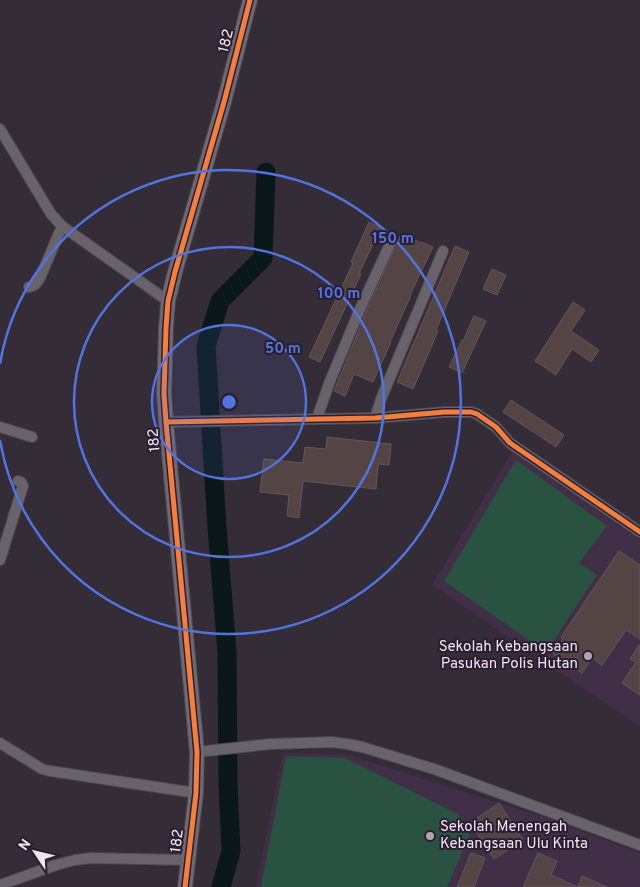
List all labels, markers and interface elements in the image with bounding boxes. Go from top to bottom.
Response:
street label: 182 [215,27,239,55]
text: 150 m [372,230,414,249]
text: 100 m [318,285,360,304]
text: 50 m [265,340,301,359]
centre of rings [220,393,238,411]
street label: 182 [145,427,165,453]
place label: Sekolah Kebangsaan Pasukan Polis Hutan [439,638,578,674]
marker: Sekolah Kebangsaan Pasukan Polis Hutan [582,650,594,662]
place label: Sekolah Menengah Kebangsaan Ulu Kinta [440,818,588,854]
north arrow [10,827,60,877]
street label: 182 [167,828,189,854]
marker: Sekolah Menengah Kebangsaan Ulu Kinta [424,830,436,842]
text: N [16,836,35,854]

